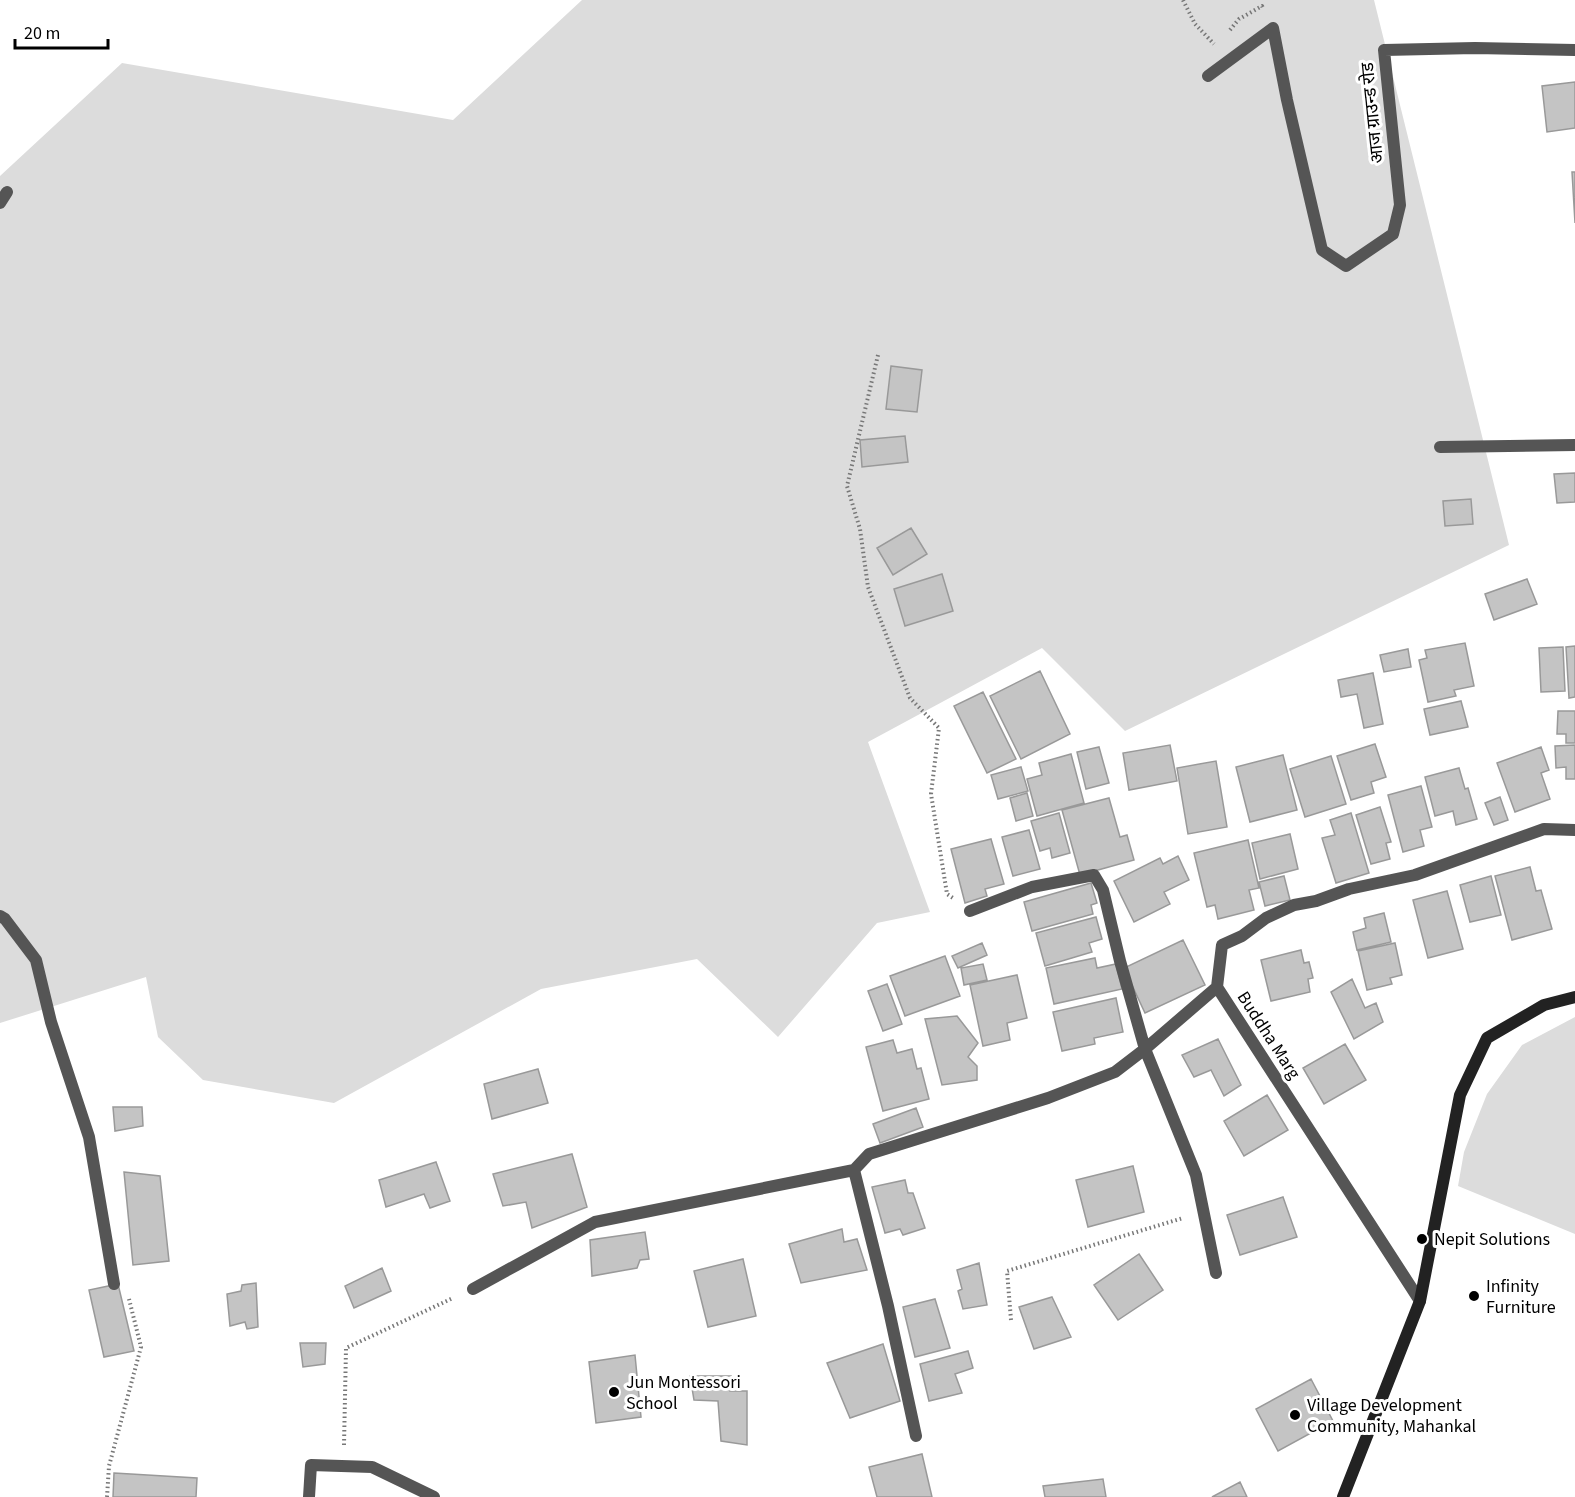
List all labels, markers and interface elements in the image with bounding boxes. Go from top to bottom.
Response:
scale bar [15,12,108,50]
text: 20 m [24,21,60,46]
street label: आज ग्राउन्ड रोड [1355,61,1390,165]
street label: Buddha Marg [1231,986,1306,1084]
place label: Nepit Solutions [1434,1227,1550,1252]
marker: Nepit Solutions [1415,1232,1429,1246]
place label: Infinity Furniture [1486,1274,1556,1320]
marker: Infinity Furniture [1467,1289,1481,1303]
place label: Jun Montessori School [626,1370,741,1416]
marker: Jun Montessori School [607,1385,621,1399]
place label: Village Development Community, Mahankal [1307,1393,1476,1439]
marker: Village Development Community, Mahankal [1288,1408,1302,1422]

